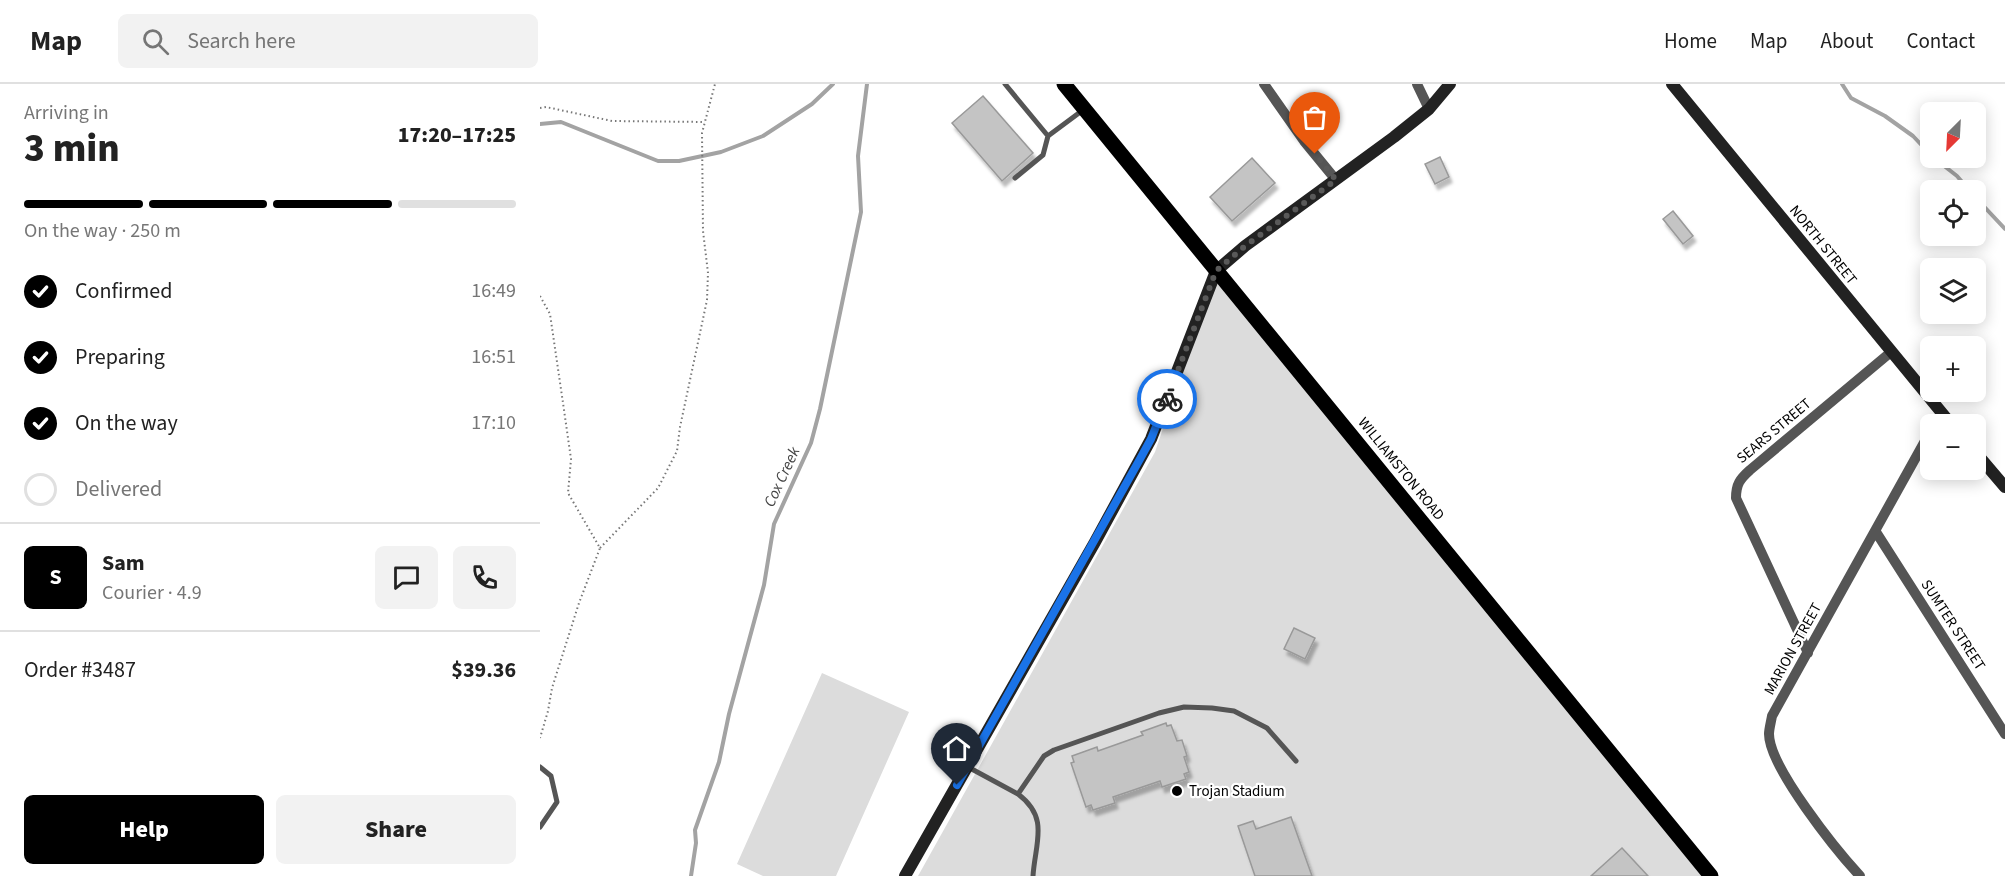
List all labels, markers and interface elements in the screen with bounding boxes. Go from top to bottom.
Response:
search box [118,14,538,68]
text: Map [30,21,82,61]
icon: search [139,25,172,58]
text: Search here [187,25,296,57]
text: Home [1664,26,1717,56]
text: Map [1750,26,1788,56]
text: About [1821,26,1873,56]
text: Contact [1906,26,1975,56]
pin [1289,92,1340,154]
text: Arriving in [24,99,109,127]
icon: bag [1298,101,1331,134]
north arrow [1920,102,1986,168]
map controls [1920,102,1986,480]
text: 17:20–17:25 [398,119,516,151]
text: 3 min [24,121,120,177]
button: locate [1920,180,1986,246]
street label: NORTH STREET [1784,201,1862,289]
text: On the way · 250 m [24,217,181,245]
button: layers [1920,258,1986,324]
icon: check [24,275,57,308]
text: Confirmed [75,275,172,307]
text: 16:49 [471,277,516,305]
button: + [1920,336,1986,402]
icon: check [24,341,57,374]
text: Preparing [75,341,165,373]
text: 16:51 [471,343,516,371]
courier [1137,369,1197,429]
icon: bike [1151,383,1184,416]
street label: SEARS STREET [1732,394,1816,468]
icon: check [24,407,57,440]
text: On the way [75,407,178,439]
text: 17:10 [471,409,516,437]
street label: WILLIAMSTON ROAD [1353,413,1449,525]
button: − [1920,414,1986,480]
water label: Cox Creek [759,443,806,511]
text: Delivered [75,473,162,505]
button: chat [375,546,438,609]
button: phone [453,546,516,609]
text: Sam [102,547,145,579]
text: S [49,561,62,593]
street label: SUMTER STREET [1916,576,1990,674]
text: Courier · 4.9 [102,579,202,607]
street label: MARION STREET [1759,599,1827,699]
text: Order #3487 [24,654,136,686]
text: $39.36 [451,654,516,686]
pin [931,723,982,785]
icon: home [940,732,973,765]
place label: Trojan Stadium [1189,781,1285,802]
marker: Trojan Stadium [1170,784,1184,798]
button: Help [24,795,264,864]
button: Share [276,795,516,864]

